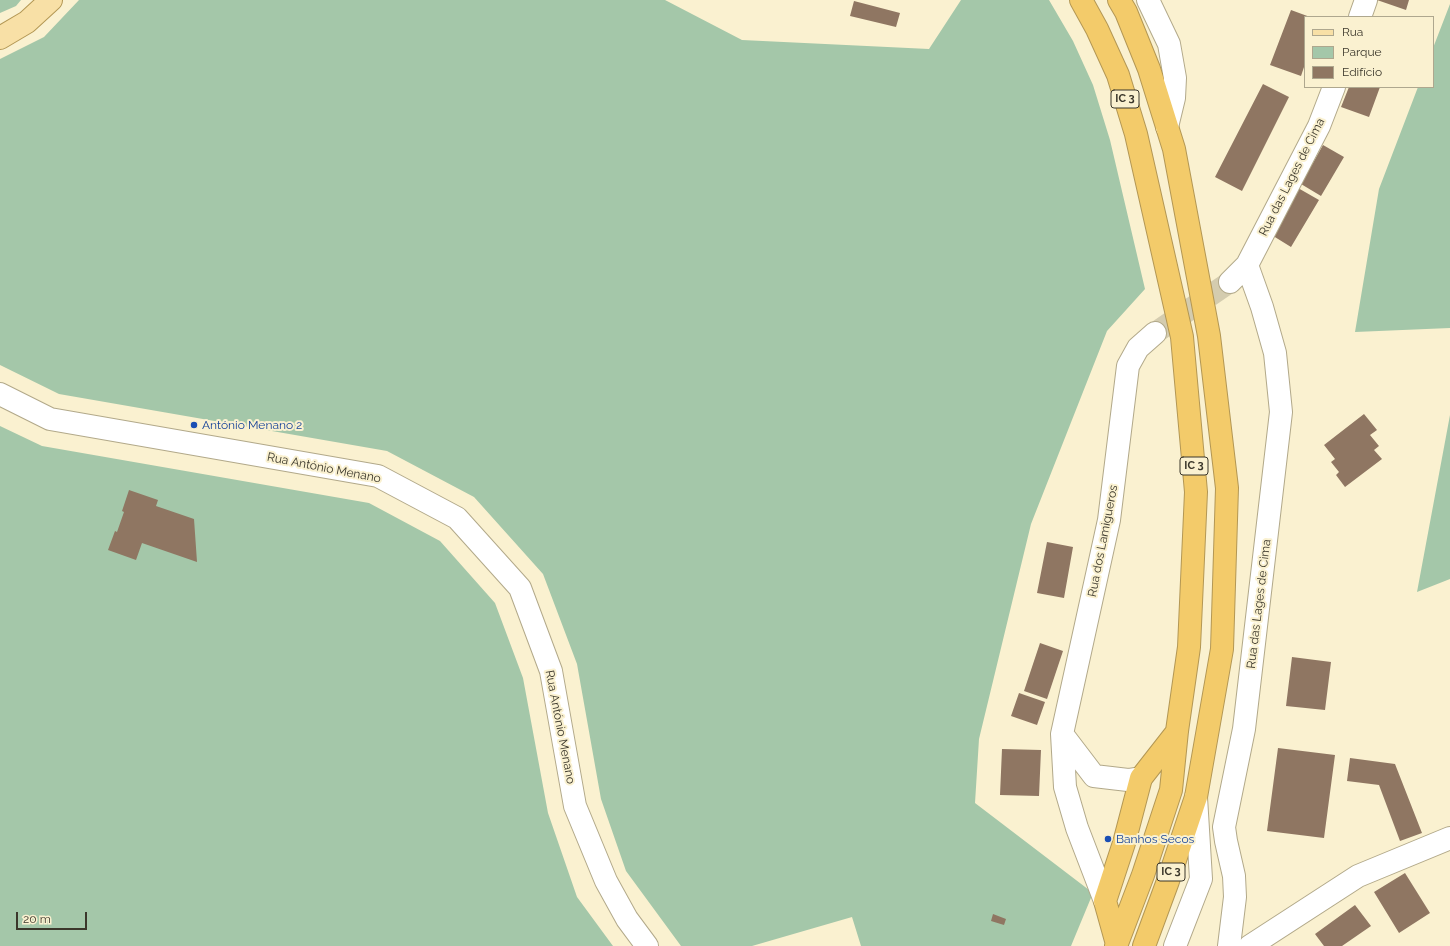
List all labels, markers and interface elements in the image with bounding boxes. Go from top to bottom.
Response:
legend [1304,16,1434,88]
text: Rua [1342,25,1363,39]
text: Parque [1342,45,1382,59]
text: Edifício [1342,65,1382,79]
road number: IC 3 [1111,90,1139,108]
street label: Rua das Lages de Cima [1256,116,1328,238]
place label: António Menano 2 [202,418,302,432]
marker: António Menano 2 [189,420,199,430]
street label: Rua António Menano [266,450,382,486]
road number: IC 3 [1180,457,1208,475]
street label: Rua dos Lamigueros [1085,484,1121,598]
street label: Rua das Lages de Cima [1244,539,1274,669]
street label: Rua António Menano [542,669,578,785]
place label: Banhos Secos [1116,832,1194,846]
marker: Banhos Secos [1103,834,1113,844]
road number: IC 3 [1157,863,1185,881]
scale bar [18,904,89,930]
text: 20 m [23,912,51,926]

